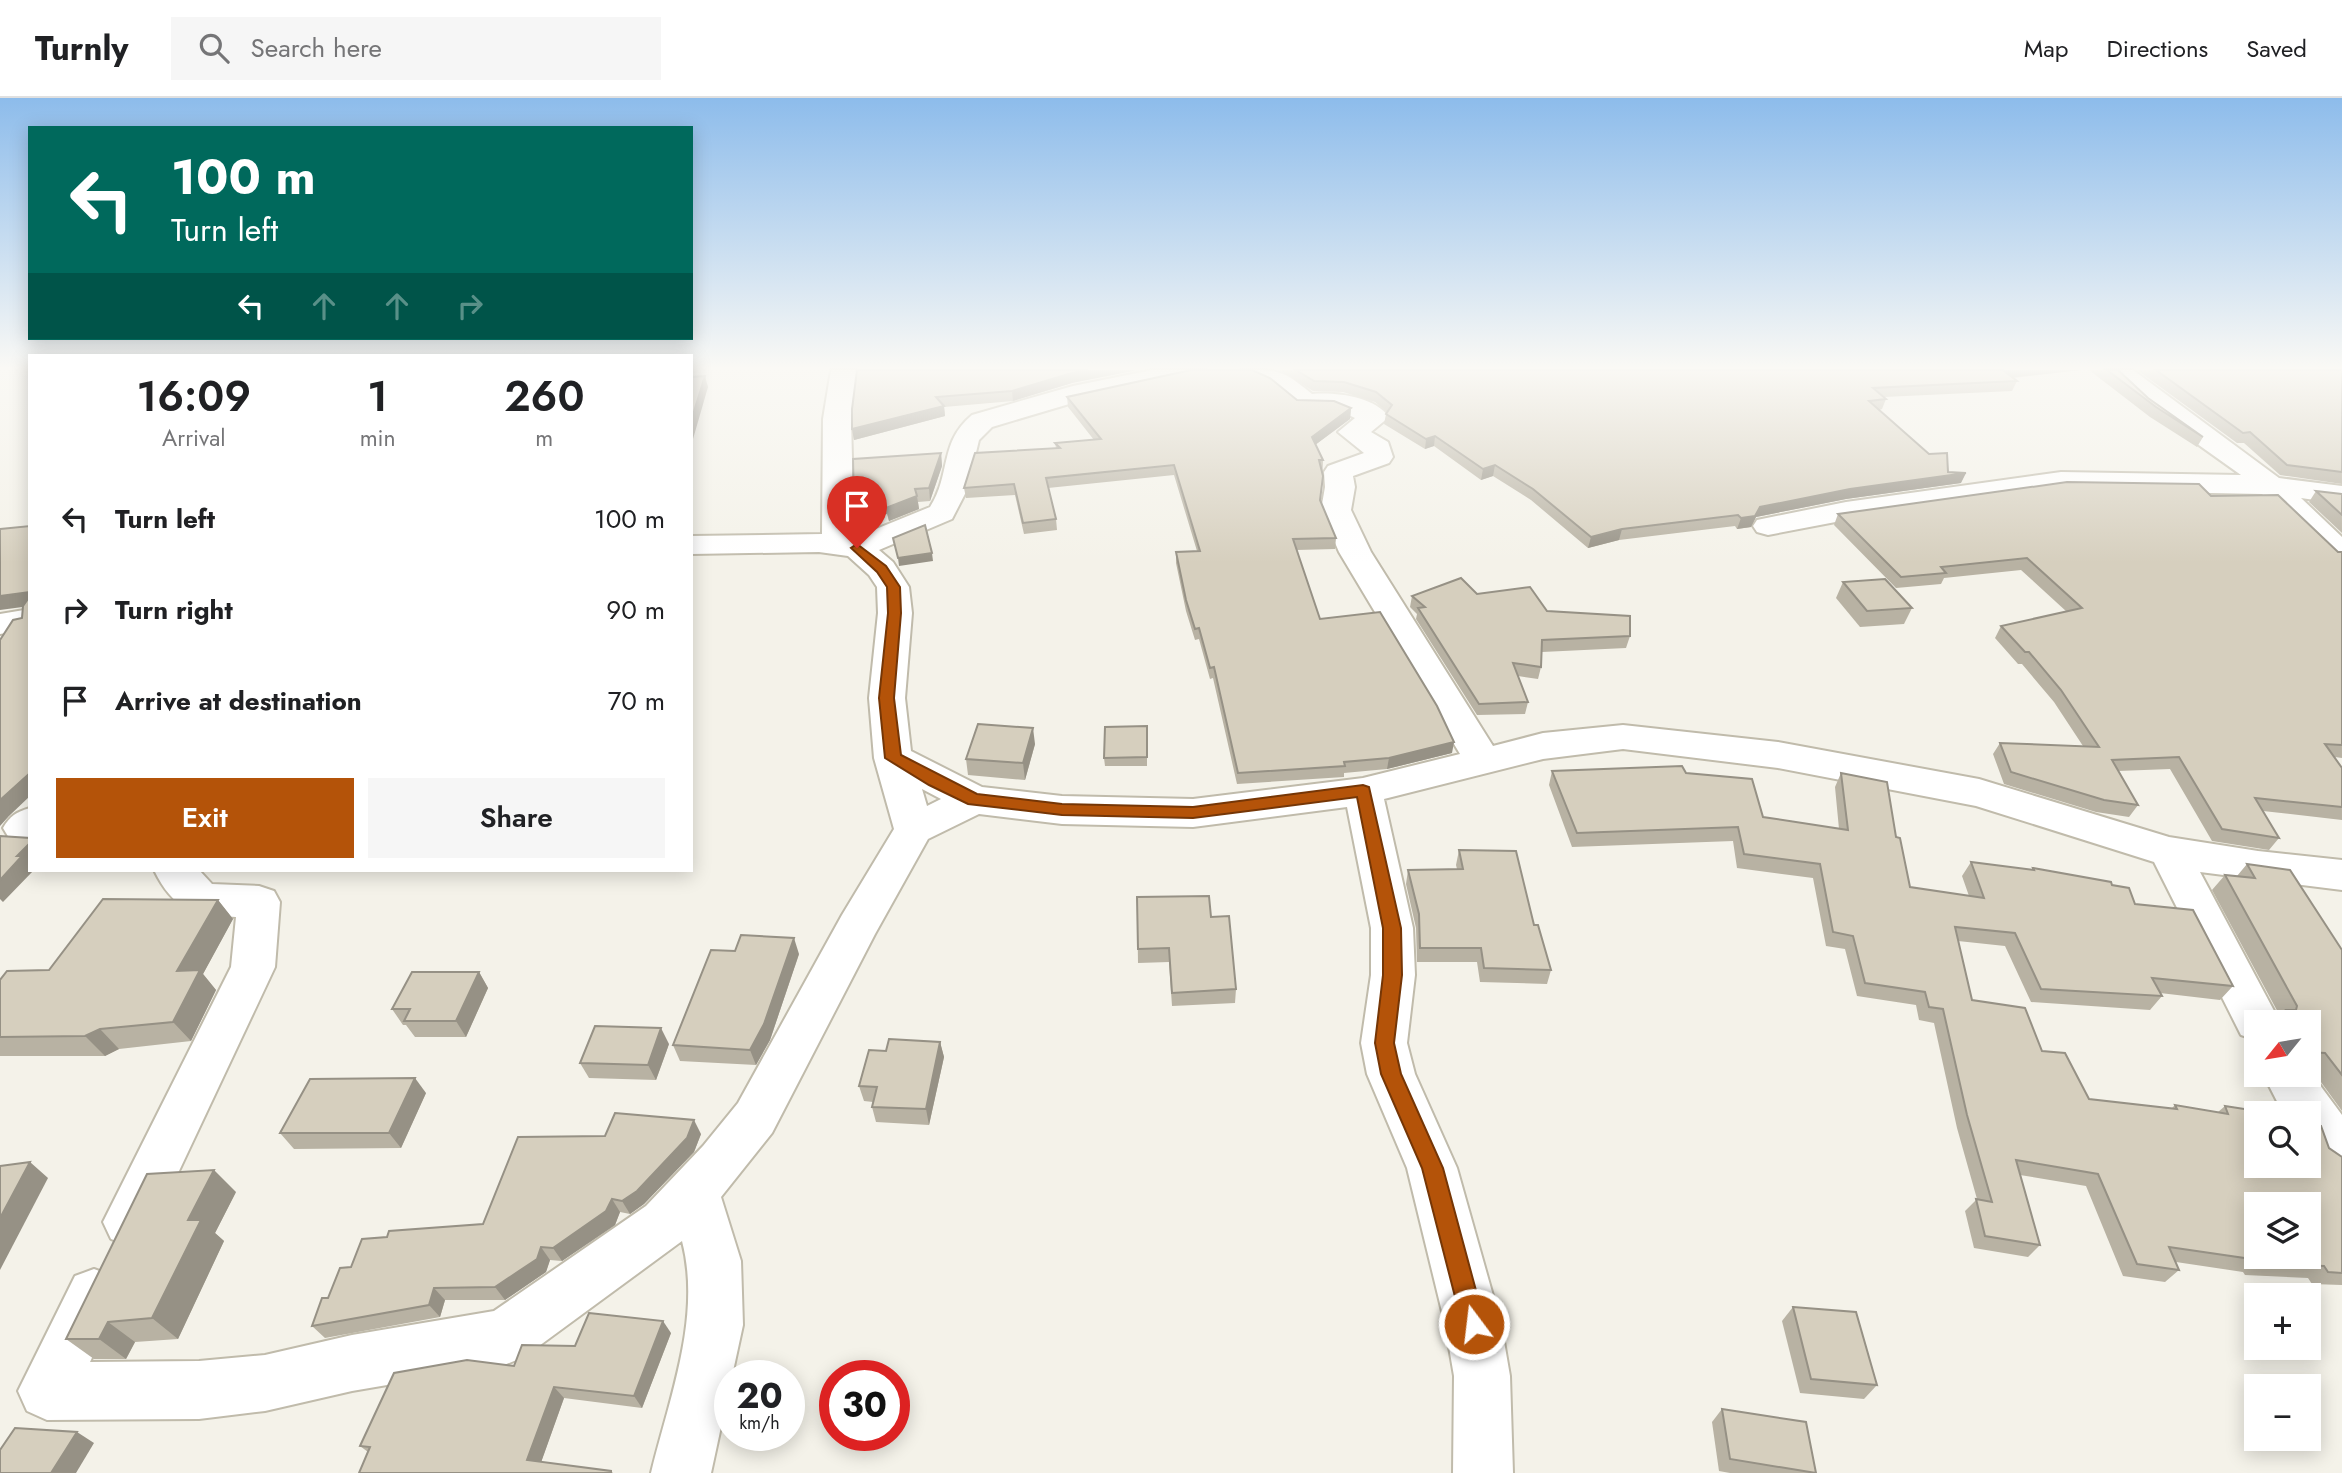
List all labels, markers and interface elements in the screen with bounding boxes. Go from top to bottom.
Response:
search box [171,17,661,80]
text: Turnly [35,25,129,72]
icon: search [195,29,233,67]
text: Search here [251,29,382,67]
text: Map [2024,31,2069,66]
text: Directions [2107,31,2208,66]
text: Saved [2246,31,2307,66]
text: 100 m [171,142,316,212]
icon: left [56,154,147,245]
text: Turn left [171,207,278,253]
icon: left [232,287,270,325]
icon: ahead [305,287,343,325]
icon: ahead [378,287,416,325]
icon: right [451,287,489,325]
text: 16:09 [137,366,251,427]
text: 1 [367,366,388,427]
text: 260 [504,366,584,427]
text: Arrival [162,421,226,455]
text: min [360,421,396,455]
text: m [535,421,553,455]
pin [827,476,887,548]
icon: arrive [838,487,876,525]
icon: left [56,500,94,538]
text: Turn left [115,500,215,538]
text: 100 m [594,500,665,538]
icon: right [56,591,94,629]
text: Turn right [115,591,233,629]
text: 90 m [606,591,665,629]
icon: arrive [56,682,94,720]
text: Arrive at destination [115,682,362,720]
text: 70 m [608,682,665,720]
button: Exit [56,778,354,858]
button: Share [368,778,665,858]
north arrow [2244,1010,2320,1087]
map controls [2244,1010,2321,1451]
button: search [2244,1101,2321,1178]
button: layers [2244,1192,2321,1269]
button: + [2244,1283,2321,1360]
position arrow [1437,1287,1511,1361]
speed limit sign: 30 [819,1360,910,1451]
text: 20 [736,1371,783,1421]
button: − [2244,1374,2321,1451]
text: km/h [739,1410,780,1436]

